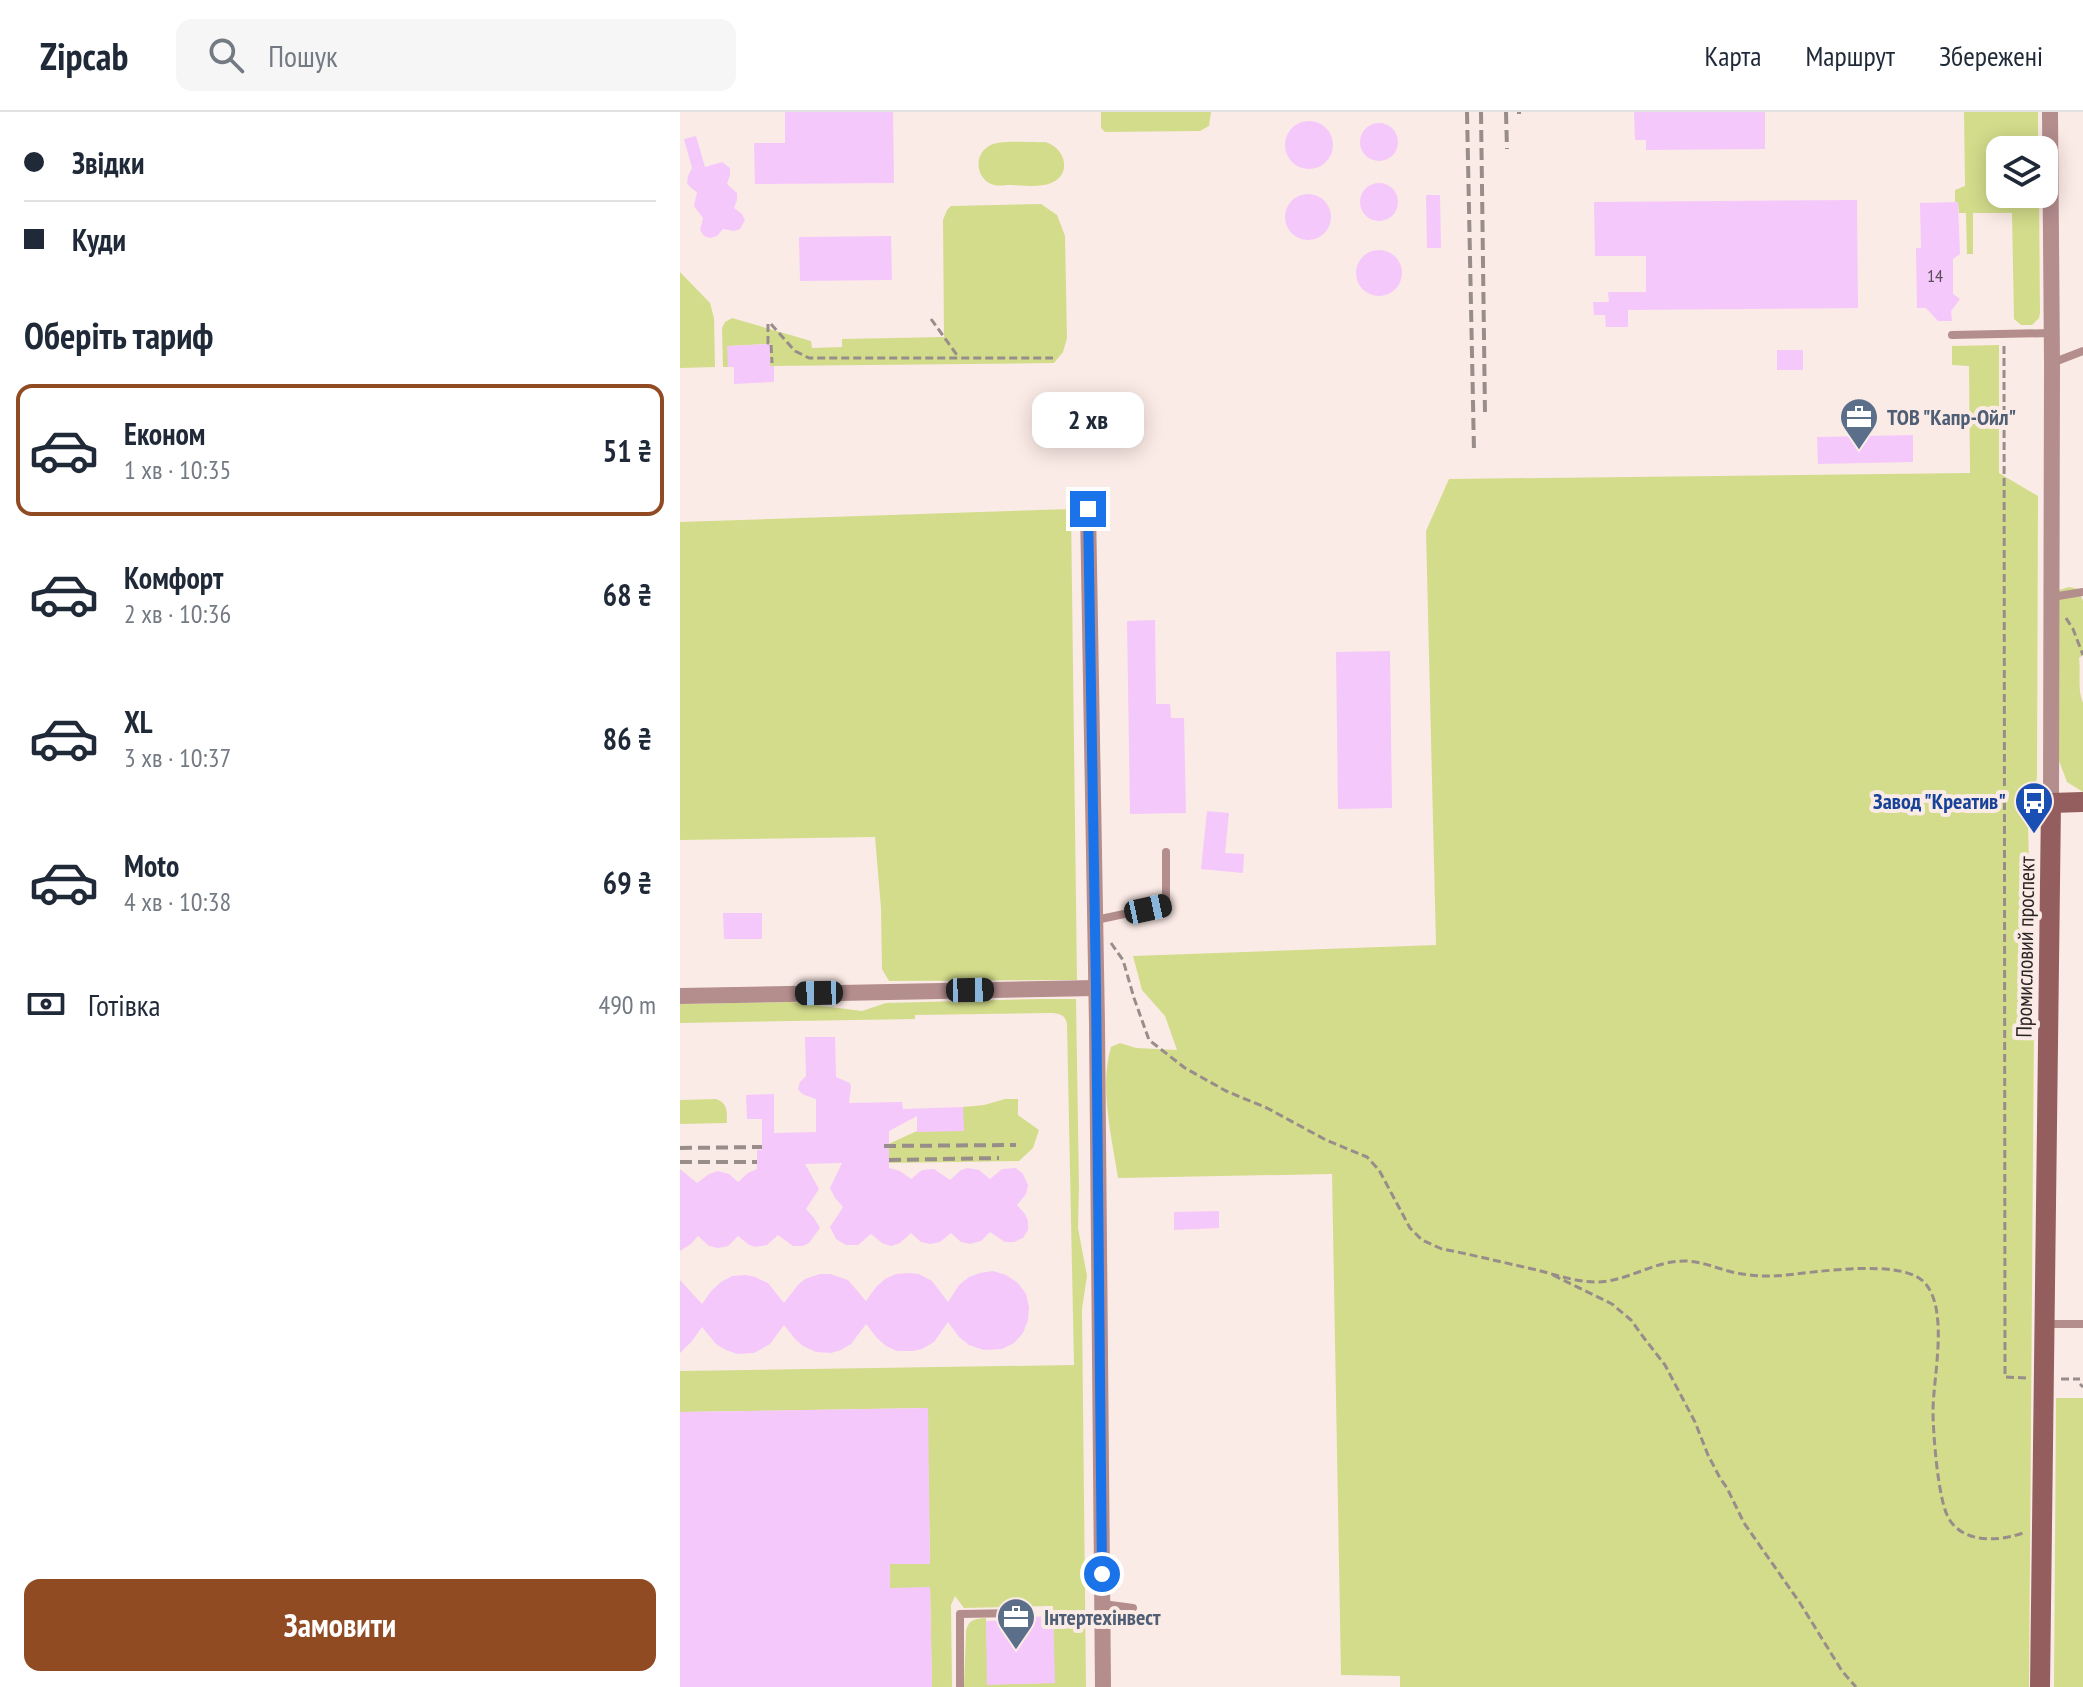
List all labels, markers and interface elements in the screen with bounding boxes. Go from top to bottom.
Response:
search box [176,19,736,91]
text: Zipcab [40,31,128,80]
icon: search [204,33,248,77]
text: Пошук [268,36,338,75]
text: Карта [1705,37,1762,74]
text: Маршрут [1806,37,1895,74]
text: Збережені [1939,37,2043,74]
map controls [1986,136,2058,208]
button: layers [1986,136,2058,208]
text: Звідки [72,143,144,182]
text: Куди [72,220,126,259]
house number: 14 [1927,264,1943,287]
text: Оберіть тариф [24,312,213,359]
callout: 2 хв [1032,393,1144,449]
office icon: ТОВ "Капр-Ойл" [1838,396,1880,451]
text: 2 хв [1068,403,1108,436]
place label: ТОВ "Капр-Ойл" [1887,403,2016,431]
icon: car [28,414,100,486]
text: Економ [124,414,206,453]
text: 51 ₴ [603,431,652,470]
text: 1 хв · 10:35 [124,453,231,486]
route end [1070,491,1106,527]
icon: car [28,558,100,630]
text: Комфорт [124,558,223,597]
text: 68 ₴ [603,575,652,614]
text: 2 хв · 10:36 [124,597,231,630]
icon: car [28,702,100,774]
text: XL [124,702,153,741]
text: 86 ₴ [603,719,652,758]
text: 3 хв · 10:37 [124,741,231,774]
bus stop icon: Завод "Креатив" [2013,780,2055,835]
place label: Завод "Креатив" [1873,787,2006,815]
icon: car [28,846,100,918]
text: Moto [124,846,179,885]
street label: Промисловий проспект [2009,855,2041,1038]
text: 69 ₴ [603,863,652,902]
text: 4 хв · 10:38 [124,885,231,918]
car [1122,892,1174,926]
car [946,978,994,1002]
car [795,981,843,1005]
icon: cash [24,982,68,1026]
text: Готівка [88,985,160,1024]
text: 490 m [598,988,656,1021]
route start [1084,1556,1120,1592]
button: Замовити [24,1579,656,1671]
office icon: Інтертехінвест [995,1596,1037,1651]
place label: Інтертехінвест [1044,1603,1161,1631]

